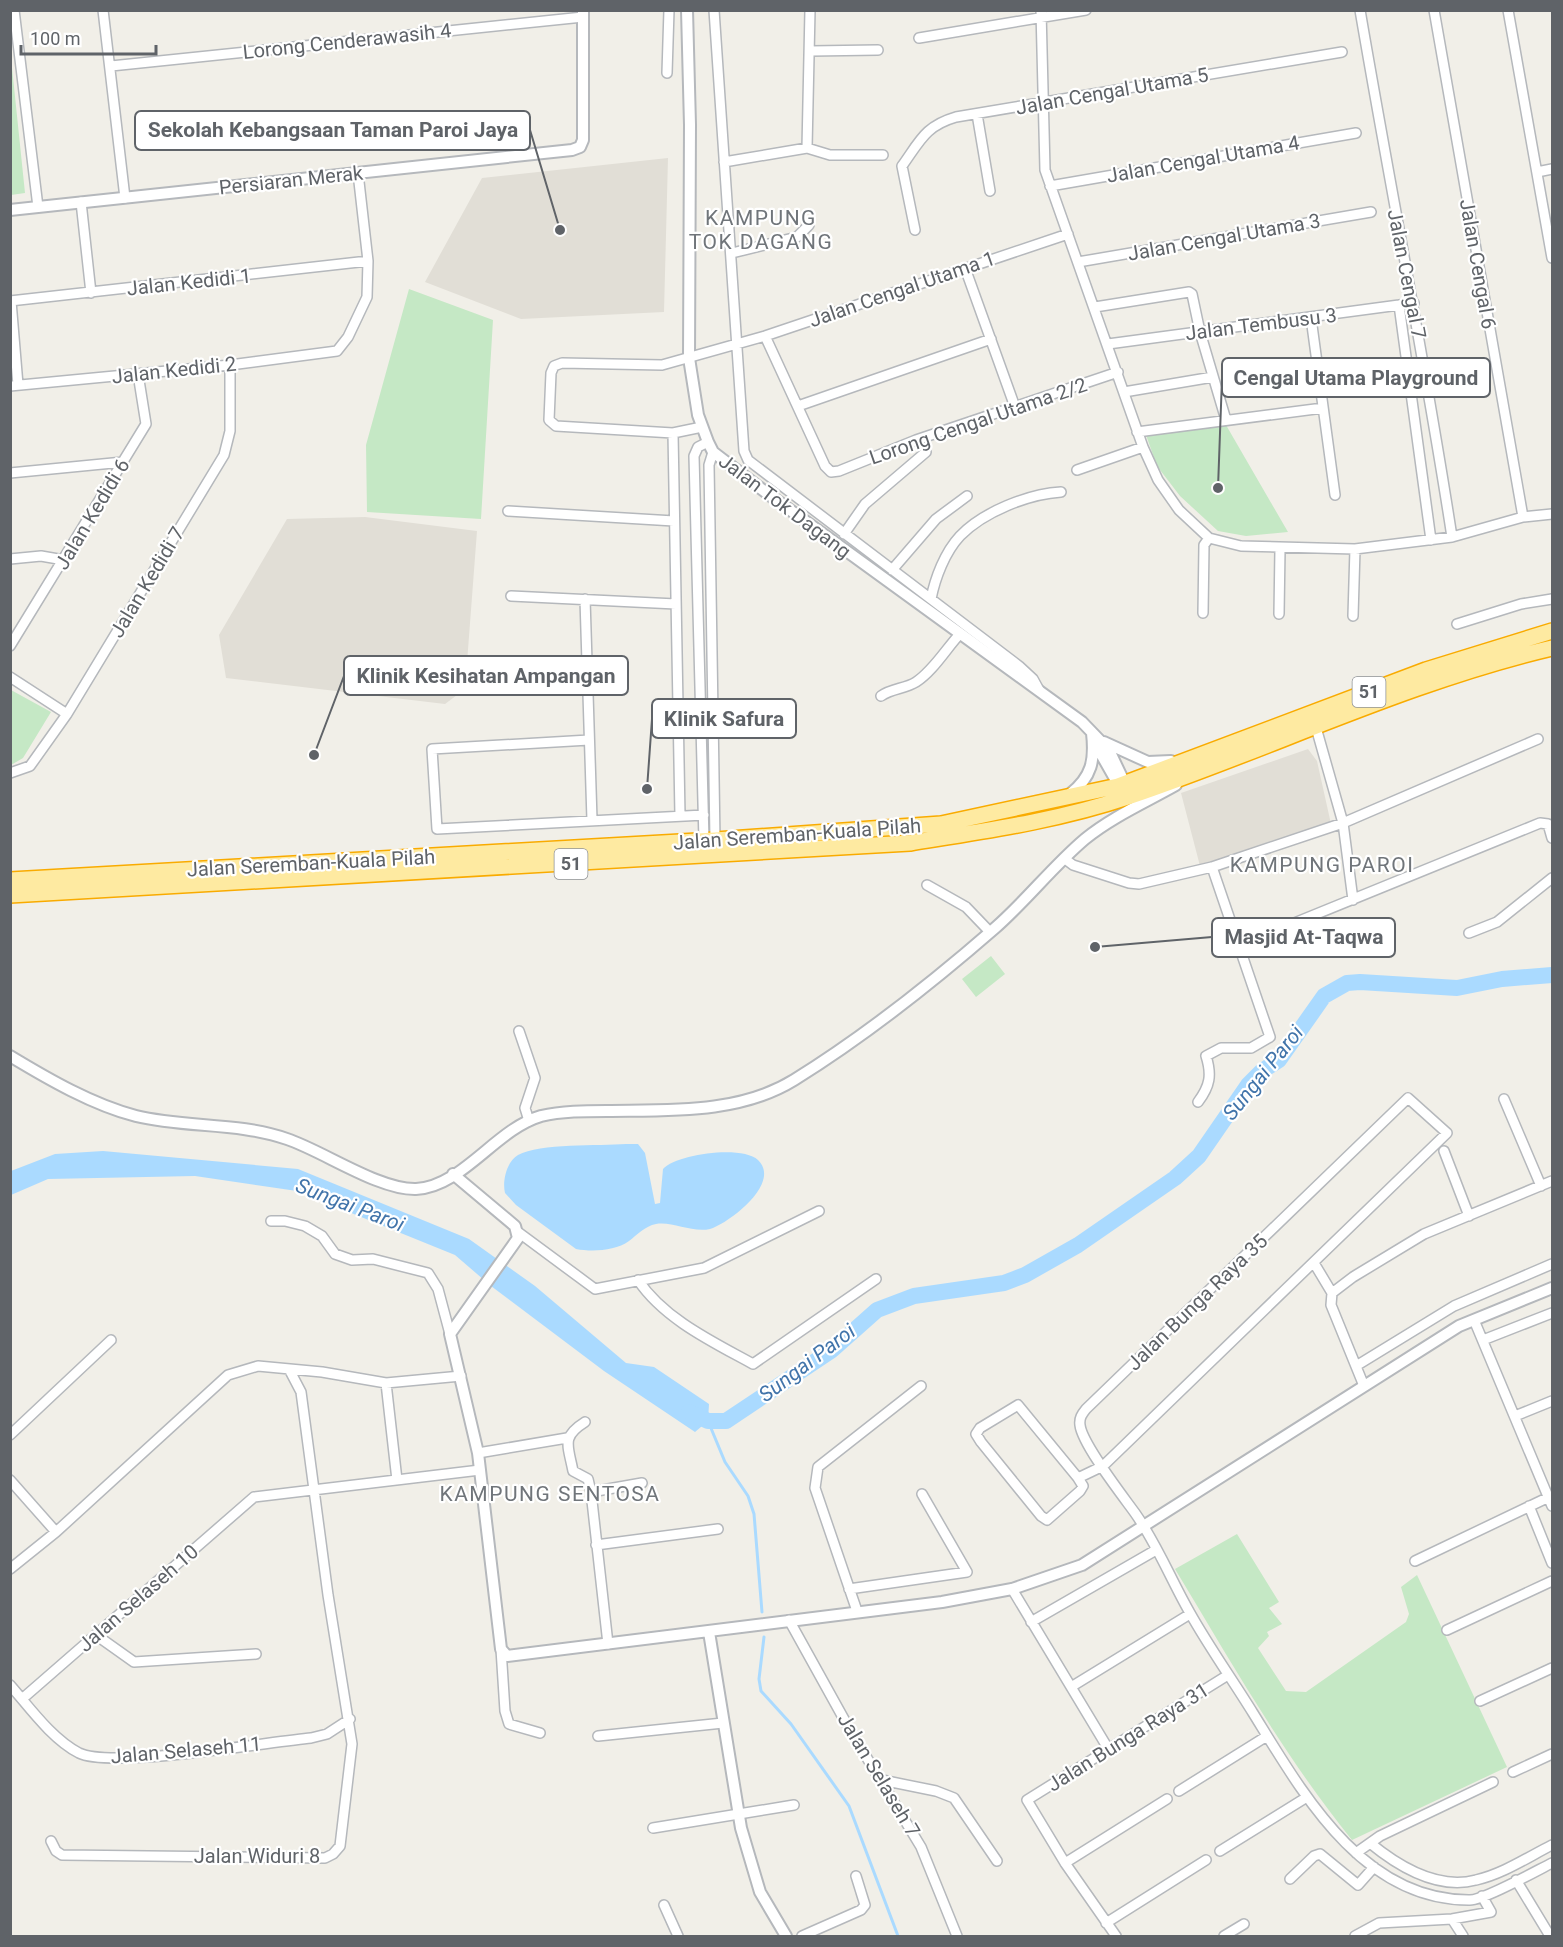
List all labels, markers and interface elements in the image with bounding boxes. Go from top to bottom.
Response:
scale bar [21,18,156,56]
street label: Lorong Cenderawasih 4 [242,18,452,64]
text: 100 m [30,28,81,49]
street label: Jalan Cengal Utama 5 [1014,62,1210,120]
callout: Sekolah Kebangsaan Taman Paroi Jaya [135,111,530,150]
text: Sekolah Kebangsaan Taman Paroi Jaya [148,118,518,142]
street label: Jalan Cengal Utama 4 [1105,130,1301,188]
street label: Persiaran Merak [218,160,365,199]
street label: Jalan Cengal 6 [1455,197,1501,331]
district label: KAMPUNG TOK DAGANG [689,206,833,254]
street label: Jalan Cengal 7 [1383,207,1431,341]
street label: Jalan Cengal Utama 3 [1126,208,1322,266]
street label: Jalan Cengal Utama 1 [806,246,998,332]
street label: Jalan Kedidi 1 [126,264,252,300]
street label: Jalan Tembusu 3 [1184,303,1338,345]
street label: Jalan Kedidi 2 [111,352,237,388]
callout: Cengal Utama Playground [1222,358,1490,397]
text: Cengal Utama Playground [1234,366,1478,390]
street label: Lorong Cengal Utama 2/2 [866,372,1090,470]
street label: Jalan Tok Dagang [714,449,856,563]
street label: Jalan Kedidi 6 [50,454,134,574]
street label: Jalan Kedidi 7 [105,522,189,642]
callout: Klinik Kesihatan Ampangan [344,656,628,695]
text: Klinik Kesihatan Ampangan [356,664,616,688]
road number: 51 [1352,677,1386,707]
callout: Klinik Safura [652,699,796,738]
text: Klinik Safura [664,707,784,731]
street label: Jalan Seremban-Kuala Pilah [672,813,922,855]
street label: Jalan Seremban-Kuala Pilah [186,845,436,881]
road number: 51 [554,849,588,879]
district label: KAMPUNG PAROI [1230,853,1414,877]
callout: Masjid At-Taqwa [1212,918,1395,957]
text: Masjid At-Taqwa [1224,925,1384,949]
water label: Sungai Paroi [1218,1021,1308,1125]
water label: Sungai Paroi [292,1173,408,1237]
street label: Jalan Bunga Raya 35 [1122,1229,1272,1375]
water label: Sungai Paroi [754,1319,860,1407]
district label: KAMPUNG SENTOSA [439,1482,661,1506]
street label: Jalan Selaseh 10 [73,1539,203,1657]
street label: Jalan Bunga Raya 31 [1043,1678,1213,1796]
street label: Jalan Selaseh 7 [833,1709,925,1841]
street label: Jalan Selaseh 11 [110,1731,262,1769]
street label: Jalan Widuri 8 [194,1844,320,1868]

